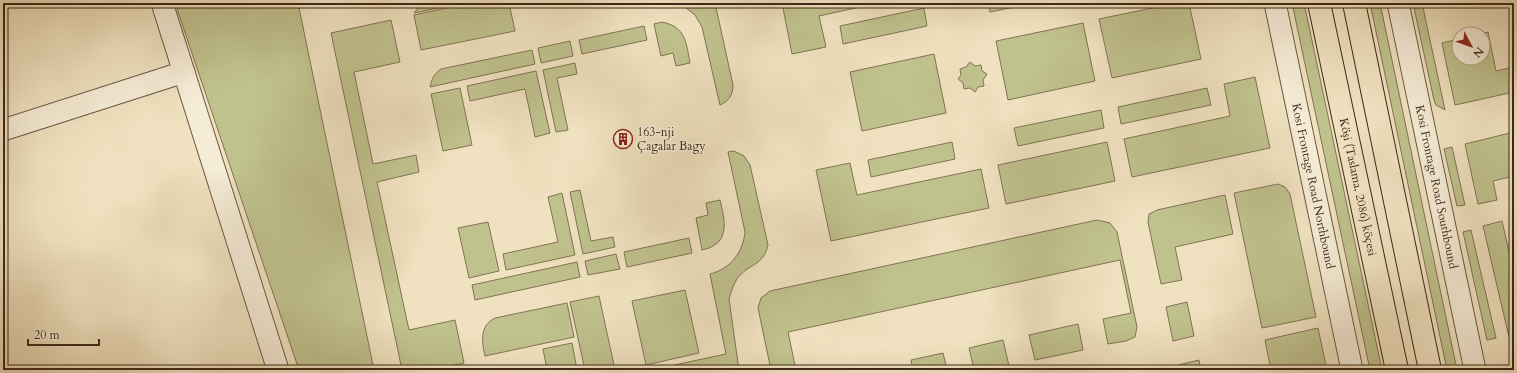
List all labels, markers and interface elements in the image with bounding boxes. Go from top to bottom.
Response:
north arrow [1451,26,1491,66]
text: N [1469,44,1487,61]
street label: Kosi Frontage Road Northbound [1288,102,1339,271]
street label: Kosi Frontage Road Southbound [1412,104,1462,271]
street label: Köşi (Taslama, 2086) köçesi [1336,116,1381,258]
place label: 163-nji Çagalar Bagy [637,124,706,154]
building icon: 163-nji Çagalar Bagy [612,128,634,150]
scale bar [28,321,99,347]
text: 20 m [34,327,61,343]

